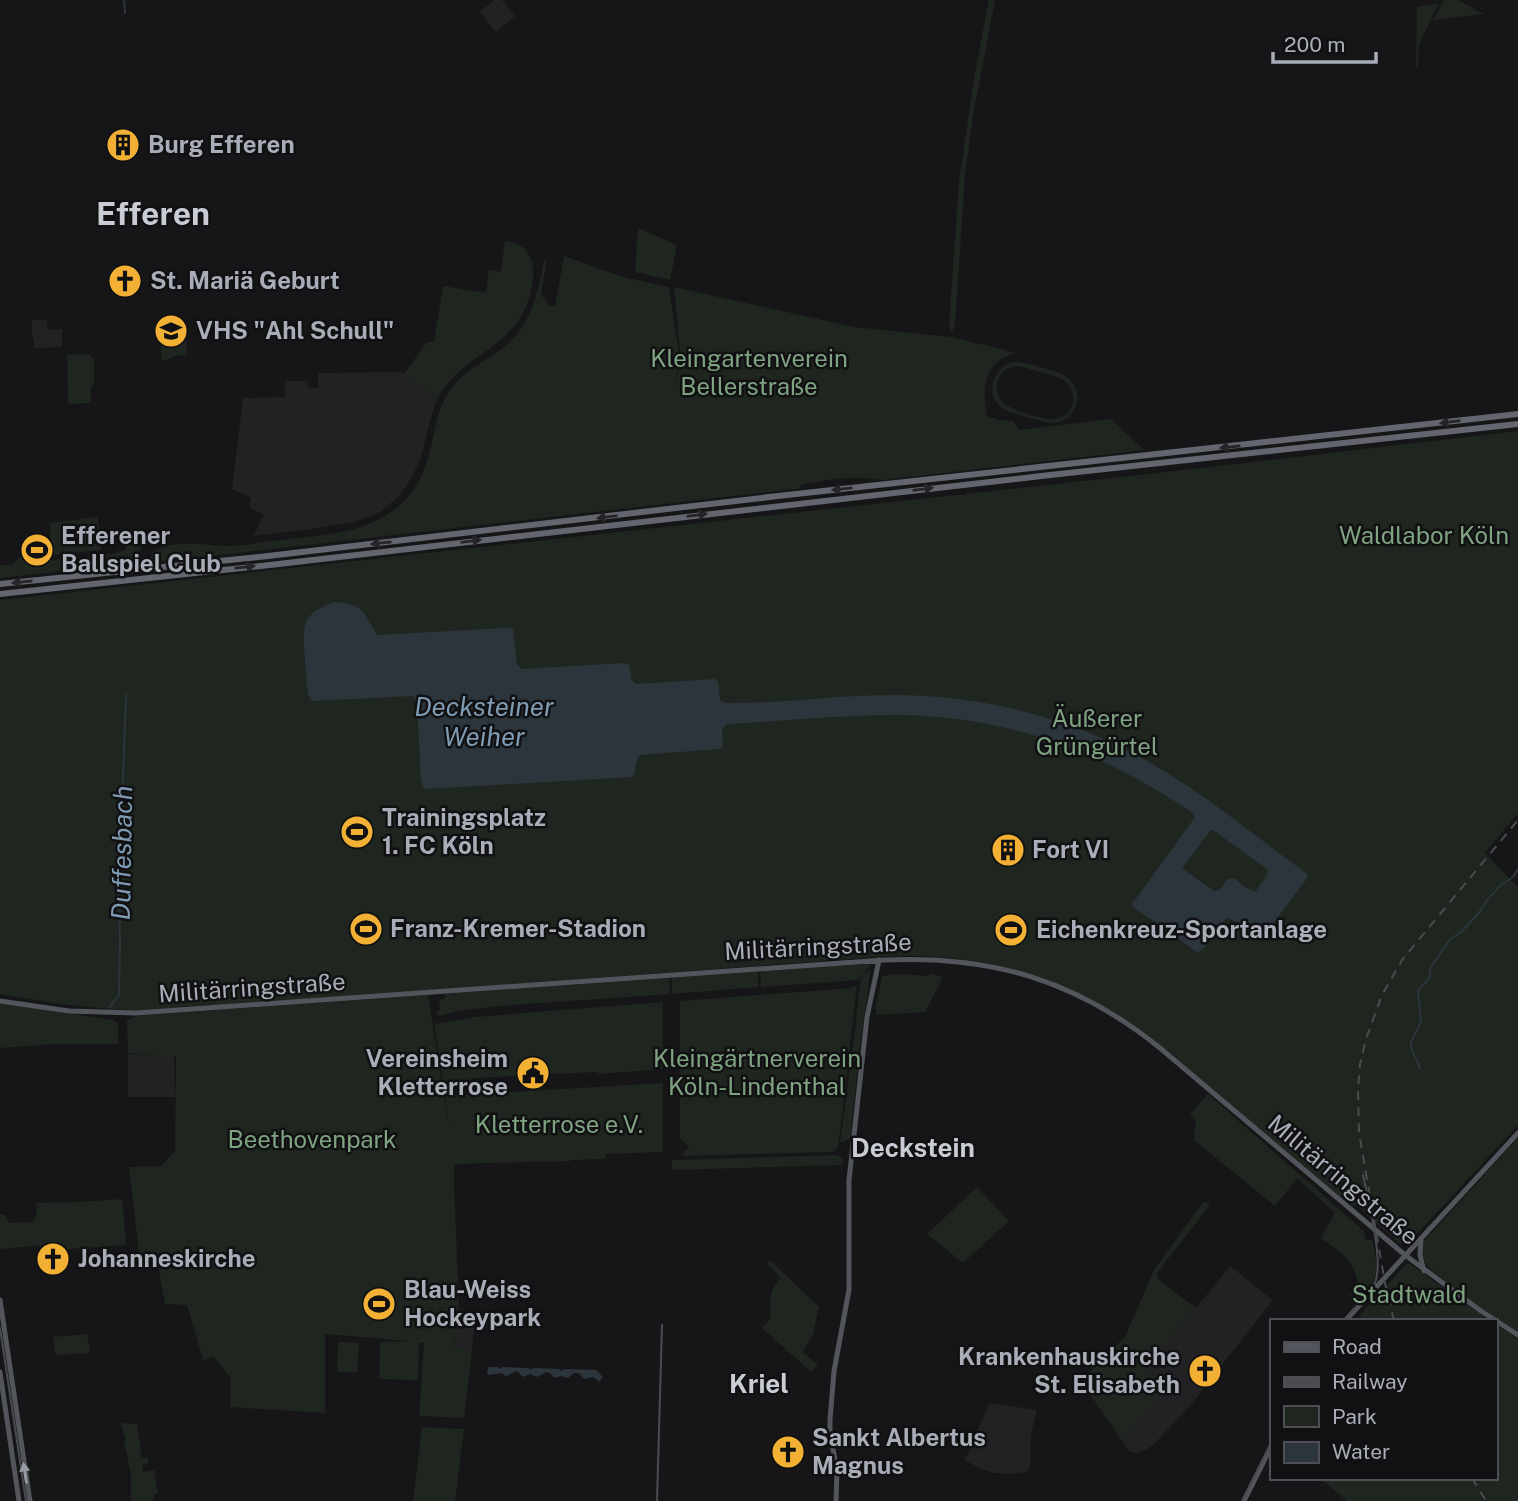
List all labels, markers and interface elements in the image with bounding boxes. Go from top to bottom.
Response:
scale bar [1273,21,1376,65]
text: 200 m [1284,32,1345,57]
building icon: Burg Efferen [104,126,142,164]
place label: Burg Efferen [148,130,295,158]
district label: Efferen [96,195,210,232]
church icon: St. Mariä Geburt [106,262,144,300]
place label: St. Mariä Geburt [150,266,340,294]
school or university icon: VHS "Ahl Schull" [152,312,190,350]
place label: VHS "Ahl Schull" [196,316,394,344]
park label: Kleingartenverein Bellerstraße [650,344,848,400]
one-way arrow [1439,416,1461,427]
one-way arrow [1218,441,1240,452]
one-way arrow [831,484,853,495]
one-way arrow [913,484,935,495]
one-way arrow [687,510,709,521]
one-way arrow [595,511,617,522]
place label: Efferener Ballspiel Club [61,521,221,577]
park label: Waldlabor Köln [1339,521,1509,549]
sports icon: Efferener Ballspiel Club [18,531,56,569]
one-way arrow [461,536,483,547]
one-way arrow [369,538,391,549]
one-way arrow [235,561,257,572]
one-way arrow [10,576,32,587]
water label: Decksteiner Weiher [414,691,554,752]
park label: Äußerer Grüngürtel [1036,704,1158,760]
water label: Duffesbach [105,785,138,921]
place label: Trainingsplatz 1. FC Köln [382,803,546,859]
sports icon: Trainingsplatz 1. FC Köln [338,813,376,851]
building icon: Fort VI [989,831,1027,869]
place label: Fort VI [1032,835,1109,863]
sports icon: Franz-Kremer-Stadion [347,910,385,948]
sports icon: Eichenkreuz-Sportanlage [992,911,1030,949]
place label: Franz-Kremer-Stadion [390,914,646,942]
place label: Eichenkreuz-Sportanlage [1036,915,1327,943]
street label: Militärringstraße [724,927,912,965]
street label: Militärringstraße [157,967,346,1008]
place label: Vereinsheim Kletterrose [366,1044,508,1100]
park label: Kleingärtnerverein Köln-Lindenthal [653,1044,861,1100]
public building icon: Vereinsheim Kletterrose [514,1054,552,1092]
street label: Militärringstraße [1263,1108,1424,1250]
park label: Kletterrose e.V. [475,1110,643,1138]
park label: Beethovenpark [228,1125,396,1153]
district label: Deckstein [851,1132,975,1163]
church icon: Johanneskirche [34,1240,72,1278]
place label: Johanneskirche [78,1244,255,1272]
place label: Blau-Weiss Hockeypark [404,1275,541,1331]
park label: Stadtwald [1352,1280,1466,1308]
sports icon: Blau-Weiss Hockeypark [360,1285,398,1323]
legend [1270,1319,1497,1480]
text: Road [1332,1334,1382,1359]
place label: Krankenhauskirche St. Elisabeth [958,1342,1180,1398]
church icon: Krankenhauskirche St. Elisabeth [1186,1352,1224,1390]
district label: Kriel [729,1368,789,1399]
text: Railway [1332,1369,1408,1394]
text: Park [1332,1404,1377,1429]
place label: Sankt Albertus Magnus [812,1423,986,1479]
church icon: Sankt Albertus Magnus [769,1433,807,1471]
text: Water [1332,1439,1390,1464]
one-way arrow [20,1462,31,1484]

